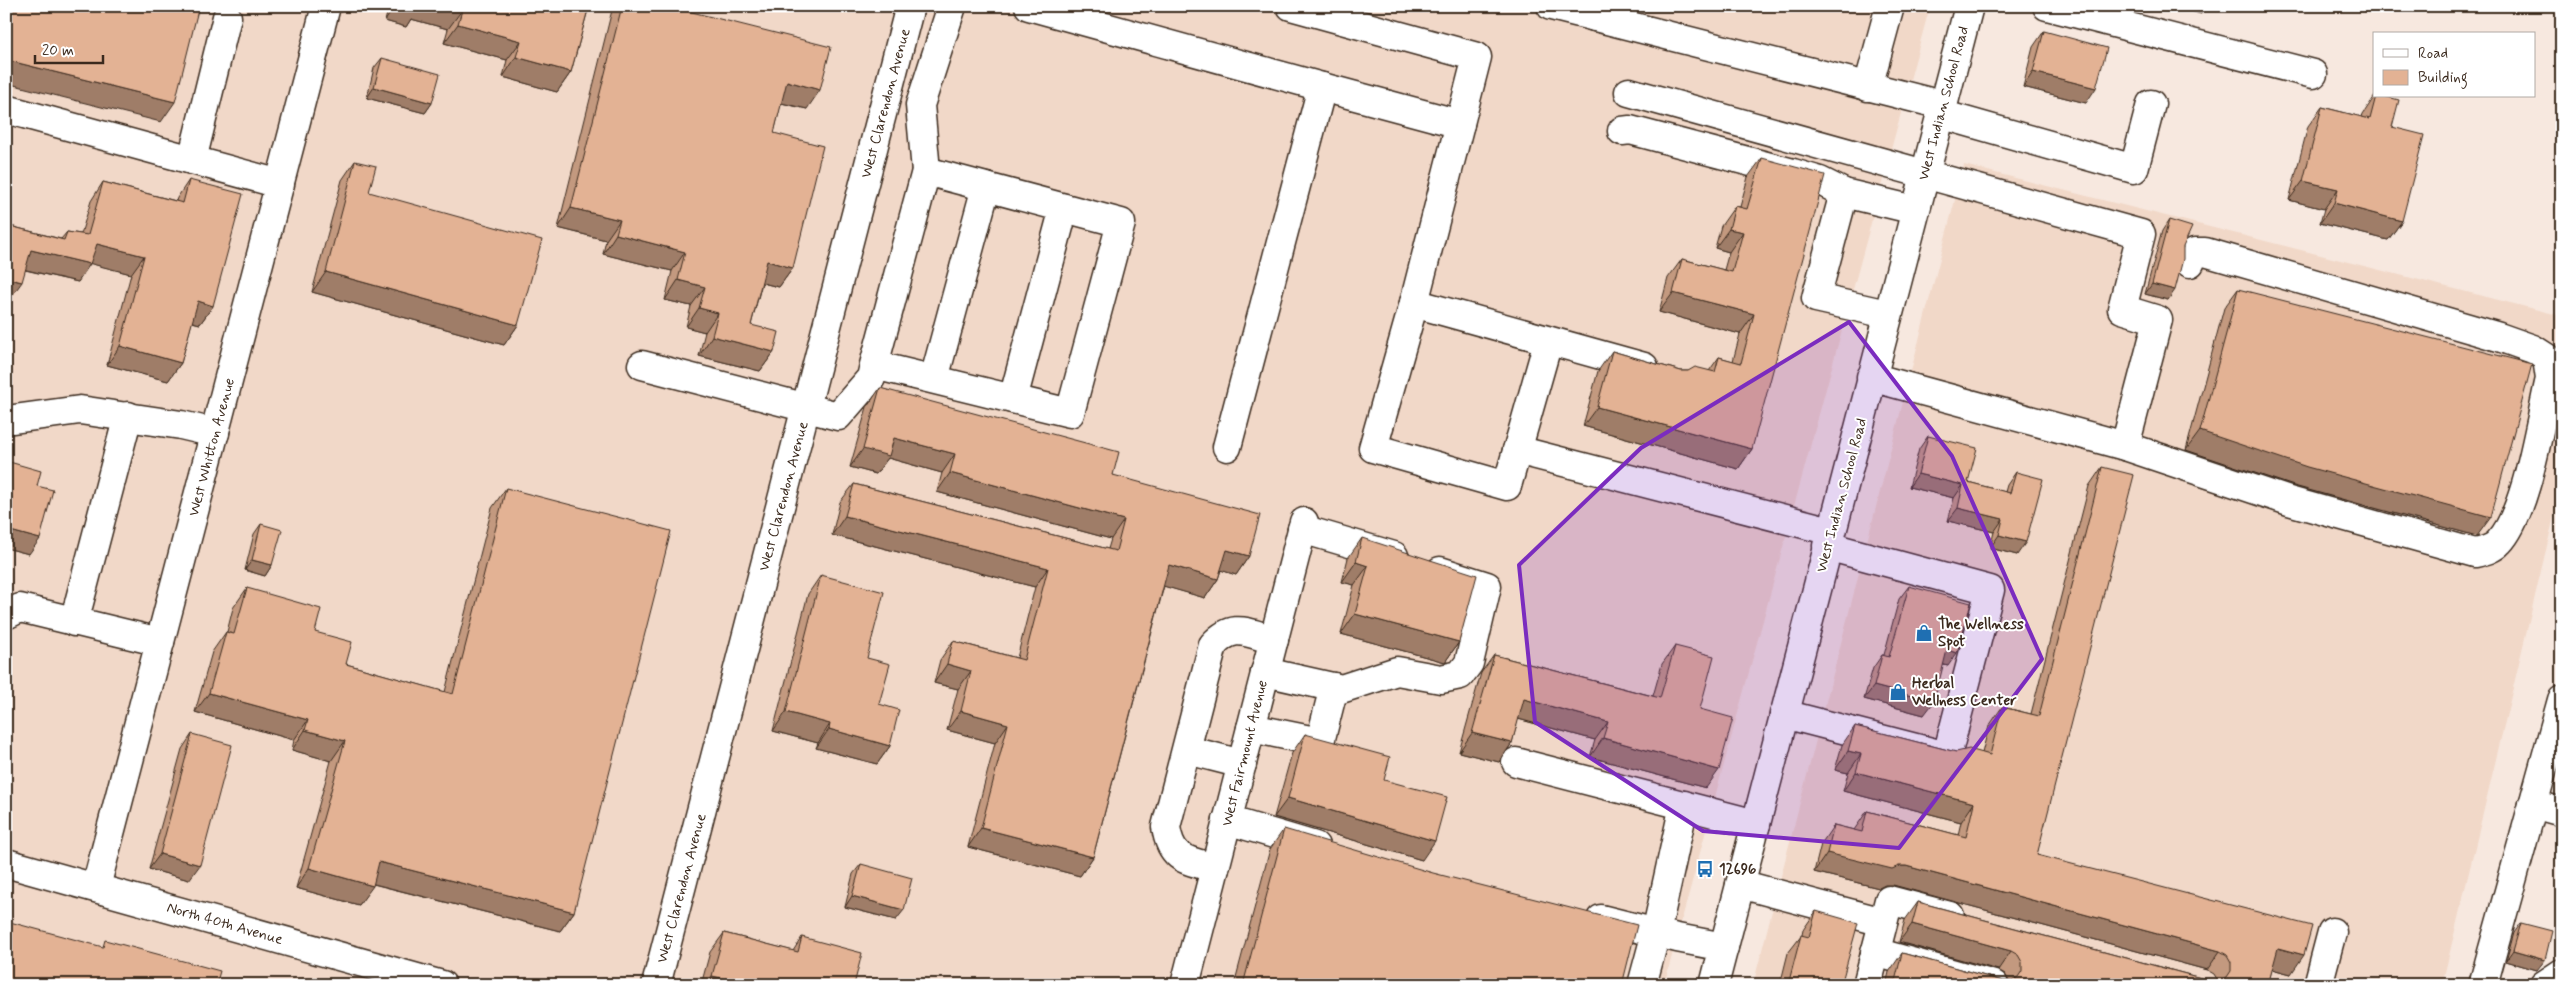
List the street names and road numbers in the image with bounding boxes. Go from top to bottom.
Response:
street label: West Indian School Road [1914,24,1974,182]
street label: West Clarendon Avenue [856,26,916,180]
street label: West Whitton Avenue [184,376,240,519]
street label: West Indian School Road [1812,416,1872,574]
street label: West Clarendon Avenue [754,419,814,573]
street label: West Fairmount Avenue [1217,678,1273,829]
street label: West Clarendon Avenue [652,811,712,965]
street label: North 40th Avenue [164,898,285,950]

